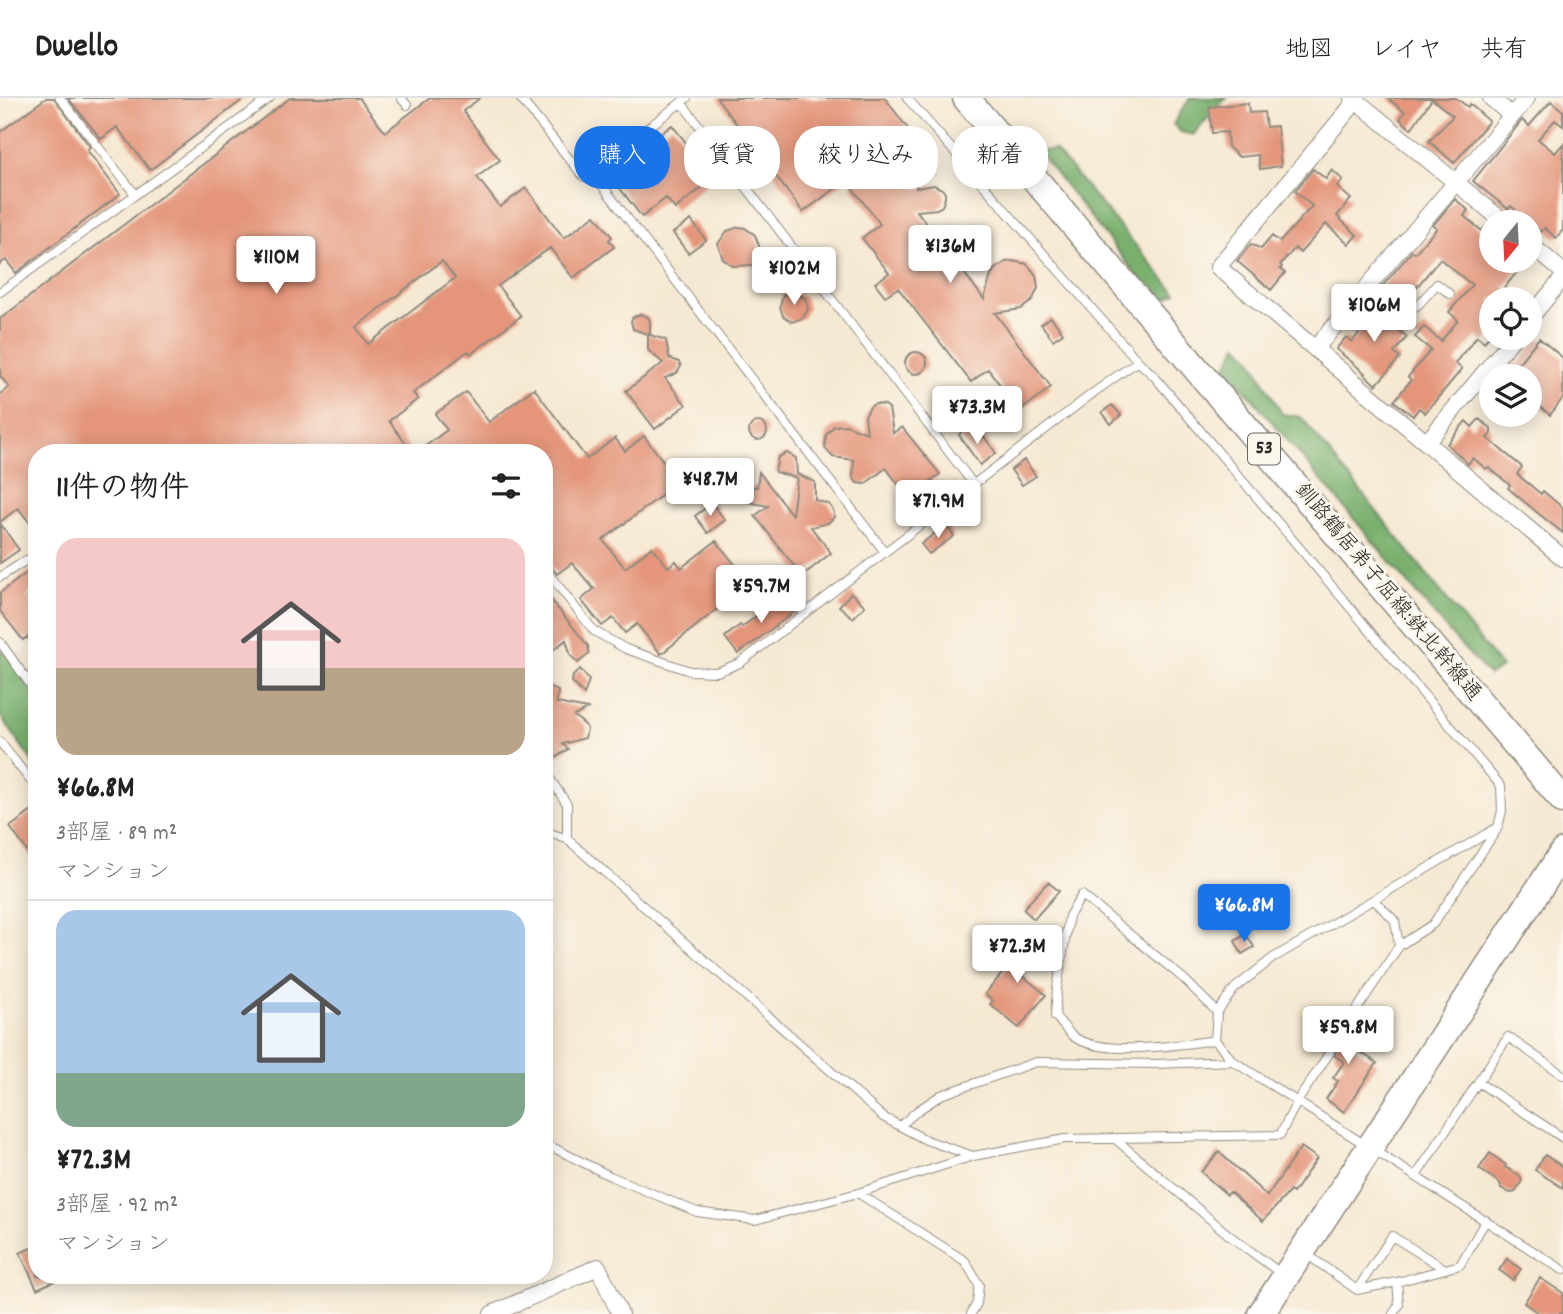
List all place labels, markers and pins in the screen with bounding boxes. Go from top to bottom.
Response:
pin: ¥136M [901,226,999,285]
pin: ¥110M [227,236,325,296]
pin: ¥102M [745,248,843,307]
pin: ¥106M [1325,285,1423,344]
pin: ¥73.3M [920,386,1034,446]
pin: ¥48.7M [653,458,767,518]
pin: ¥71.9M [881,480,995,540]
pin: ¥59.7M [704,566,818,625]
pin: ¥66.8M [1187,884,1301,944]
pin: ¥72.3M [960,926,1074,985]
pin: ¥59.8M [1291,1006,1405,1066]

